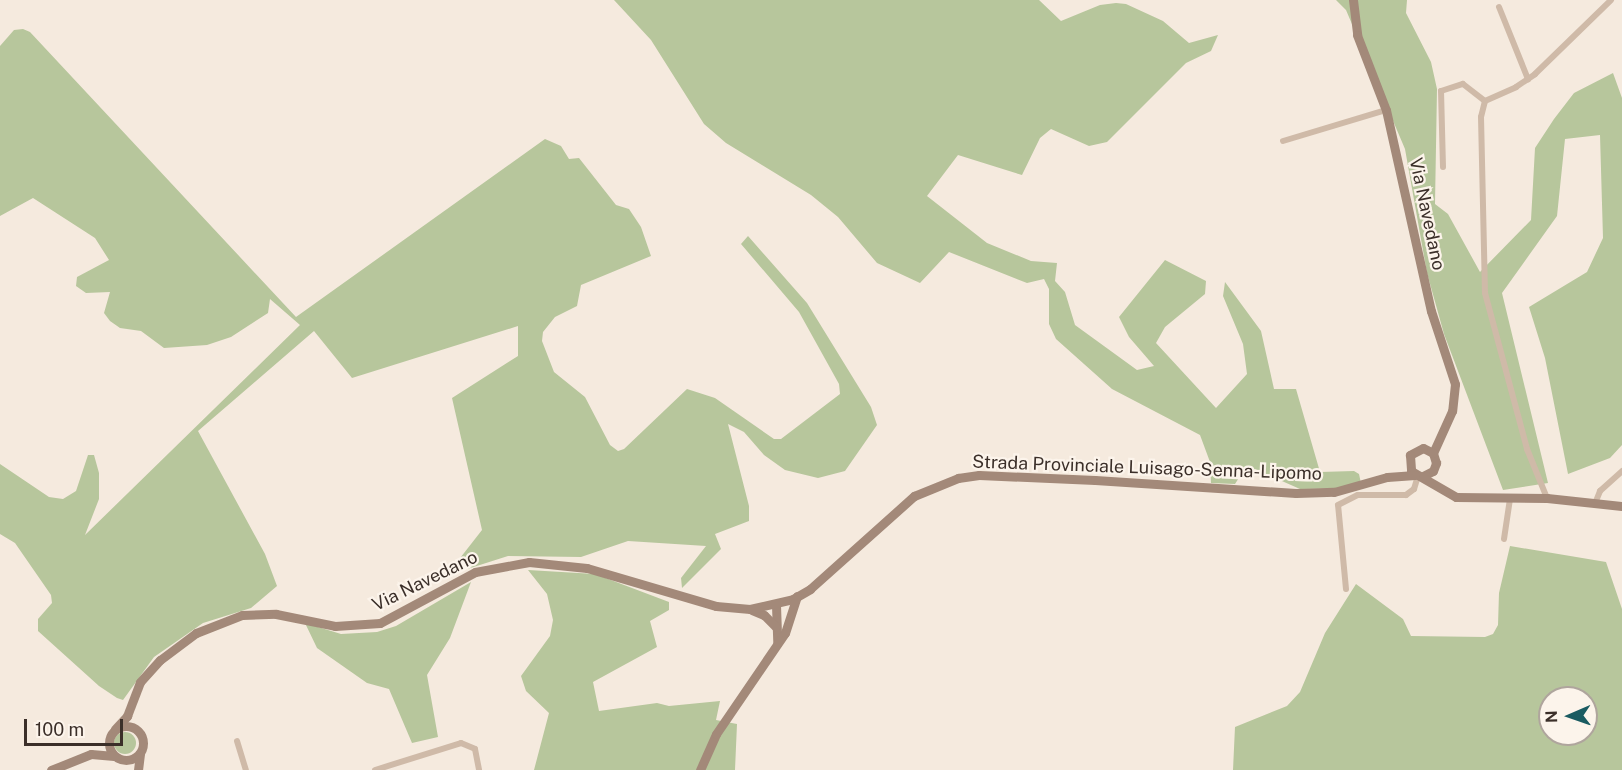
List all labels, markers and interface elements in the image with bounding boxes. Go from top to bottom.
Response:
street label: Via Navedano [1405,156,1449,272]
street label: Strada Provinciale Luisago-Senna-Lipomo [972,451,1322,485]
street label: Via Navedano [369,546,481,616]
north arrow [1538,686,1598,746]
scale bar [27,707,126,745]
text: N [1542,710,1561,723]
text: 100 m [35,719,84,740]

